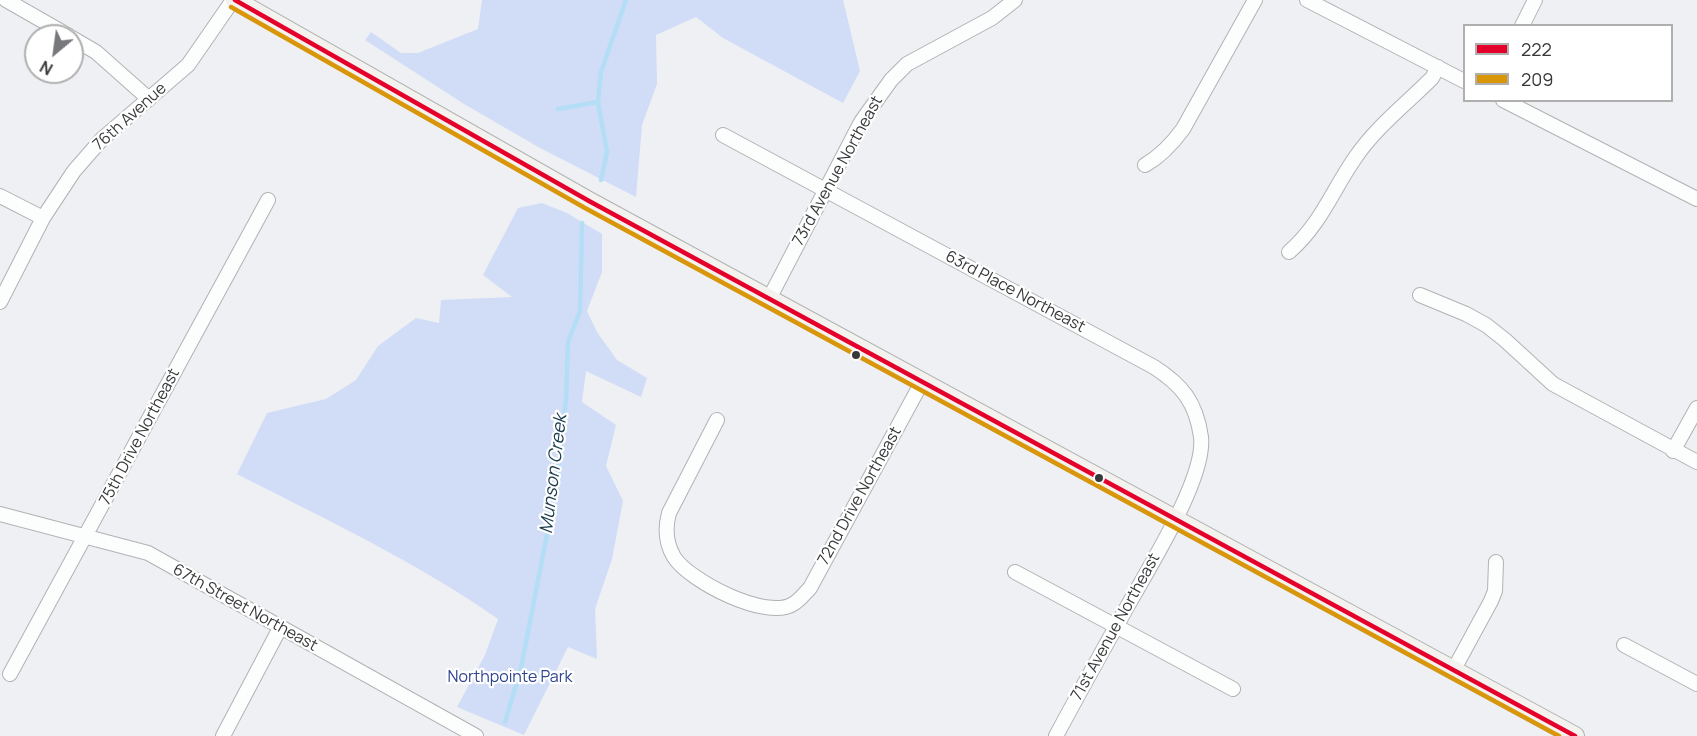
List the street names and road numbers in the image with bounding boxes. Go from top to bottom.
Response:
street label: 76th Avenue [89,79,171,155]
street label: 73rd Avenue Northeast [789,93,887,249]
street label: 63rd Place Northeast [942,247,1088,337]
street label: 75th Drive Northeast [96,365,184,509]
street label: 72nd Drive Northeast [814,424,906,568]
street label: 71st Avenue Northeast [1068,550,1164,704]
street label: 67th Street Northeast [169,560,321,656]

